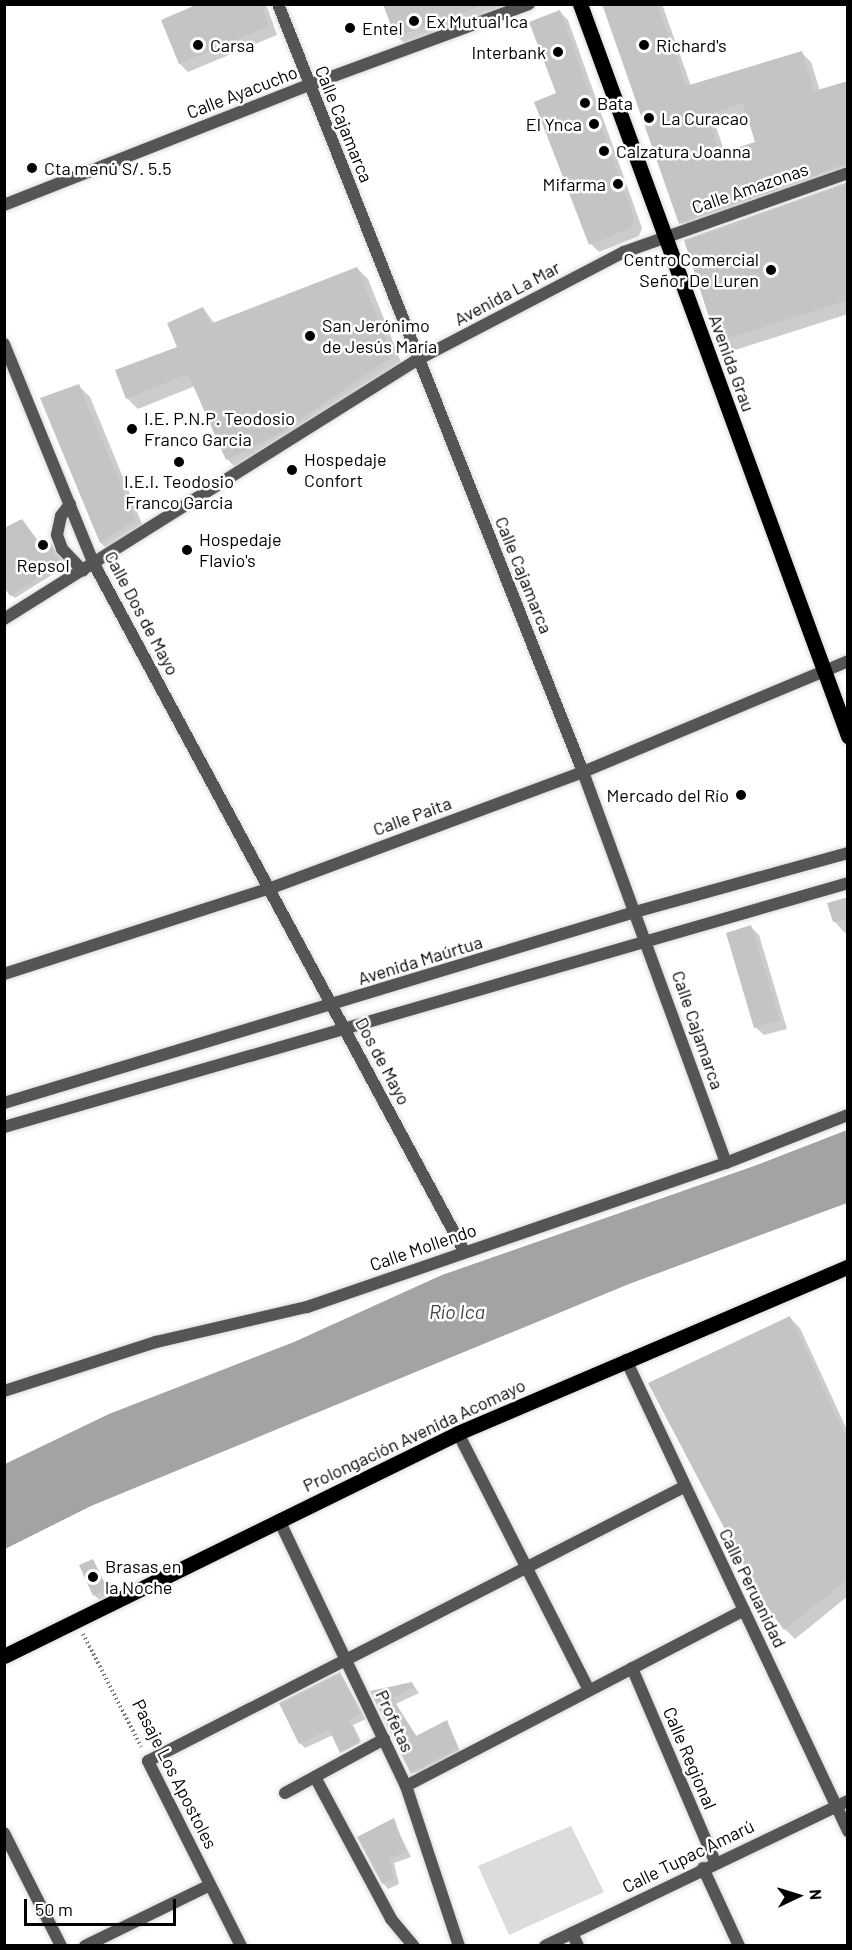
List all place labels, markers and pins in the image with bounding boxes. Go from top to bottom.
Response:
place label: Ex Mutual Ica [426,10,528,32]
marker: Ex Mutual Ica [407,14,421,28]
place label: Entel [362,17,403,39]
marker: Entel [343,21,357,35]
place label: Carsa [210,34,254,56]
place label: Richard's [656,34,727,56]
marker: Carsa [191,38,205,52]
marker: Richard's [637,38,651,52]
place label: Interbank [471,41,546,63]
marker: Interbank [551,45,565,59]
place label: Bata [597,92,633,114]
marker: Bata [578,96,592,110]
place label: La Curacao [661,107,749,129]
marker: La Curacao [642,111,656,125]
place label: El Ynca [526,113,582,135]
marker: El Ynca [587,117,601,131]
place label: Calzatura Joanna [616,140,751,162]
marker: Calzatura Joanna [597,144,611,158]
place label: Cta menú S/. 5.5 [44,157,171,179]
marker: Cta menú S/. 5.5 [25,161,39,175]
place label: Mifarma [543,173,606,195]
marker: Mifarma [611,177,625,191]
place label: Centro Comercial Señor De Luren [624,249,759,292]
marker: Centro Comercial Señor De Luren [764,263,778,277]
place label: San Jerónimo de Jesús María [322,315,437,358]
marker: San Jerónimo de Jesús María [303,329,317,343]
place label: I.E. P.N.P. Teodosio Franco Garcia [144,408,295,450]
marker: I.E. P.N.P. Teodosio Franco Garcia [125,422,139,436]
place label: Hospedaje Confort [304,449,387,492]
marker: I.E.I. Teodosio Franco Garcia [172,455,186,469]
marker: Hospedaje Confort [285,463,299,477]
place label: I.E.I. Teodosio Franco Garcia [124,471,234,514]
place label: Hospedaje Flavio's [199,529,282,572]
marker: Repsol [36,538,50,552]
marker: Hospedaje Flavio's [180,543,194,557]
place label: Repsol [16,554,70,576]
place label: Mercado del Río [606,784,729,806]
marker: Mercado del Río [734,788,748,802]
place label: Brasas en la Noche [105,1556,181,1598]
marker: Brasas en la Noche [86,1570,100,1584]

